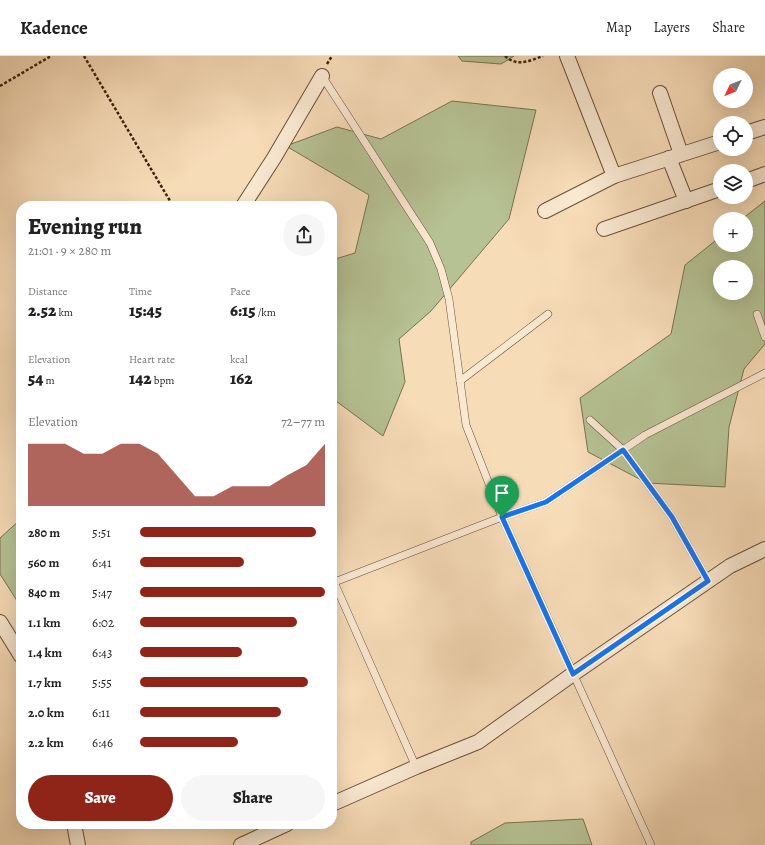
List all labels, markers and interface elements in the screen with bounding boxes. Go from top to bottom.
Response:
text: Kadence [20,15,88,41]
text: Map [606,18,632,37]
text: Layers [654,18,690,37]
text: Share [712,18,745,37]
north arrow [713,68,753,108]
map controls [713,68,753,300]
button: locate [713,116,753,156]
button: layers [713,164,753,204]
text: Evening run [28,212,142,242]
button: + [713,212,753,252]
button: share [283,214,325,256]
text: 21:01 · 9 × 280 m [28,242,111,259]
button: − [713,260,753,300]
text: Distance [28,284,67,299]
text: Time [129,284,152,299]
text: Pace [230,284,250,299]
text: 2.52 [28,299,56,322]
text: 15:45 [129,299,162,322]
text: 6:15 [230,299,255,322]
text: km [56,305,73,320]
text: /km [255,305,276,320]
text: Elevation [28,352,70,367]
text: Heart rate [129,352,175,367]
text: kcal [230,352,248,367]
text: 54 [28,367,43,390]
text: 142 [129,367,152,390]
text: 162 [230,367,253,390]
text: m [43,373,55,388]
text: bpm [152,373,174,388]
text: Elevation [28,413,78,430]
text: 72–77 m [281,413,325,430]
pin [485,476,519,517]
icon: arrive [491,482,513,504]
text: 280 m [28,524,60,541]
text: 5:51 [92,524,111,541]
text: 560 m [28,554,59,571]
text: 6:41 [92,554,111,571]
text: 840 m [28,584,60,601]
text: 5:47 [92,584,112,601]
text: 1.1 km [28,614,61,631]
text: 6:02 [92,614,114,631]
text: 1.4 km [28,644,62,661]
text: 6:43 [92,644,112,661]
text: 1.7 km [28,674,62,691]
text: 5:55 [92,674,112,691]
text: 2.0 km [28,704,64,721]
text: 6:11 [92,704,110,721]
text: 2.2 km [28,734,64,751]
text: 6:46 [92,734,113,751]
button: Save [28,775,173,821]
button: Share [181,775,325,821]

